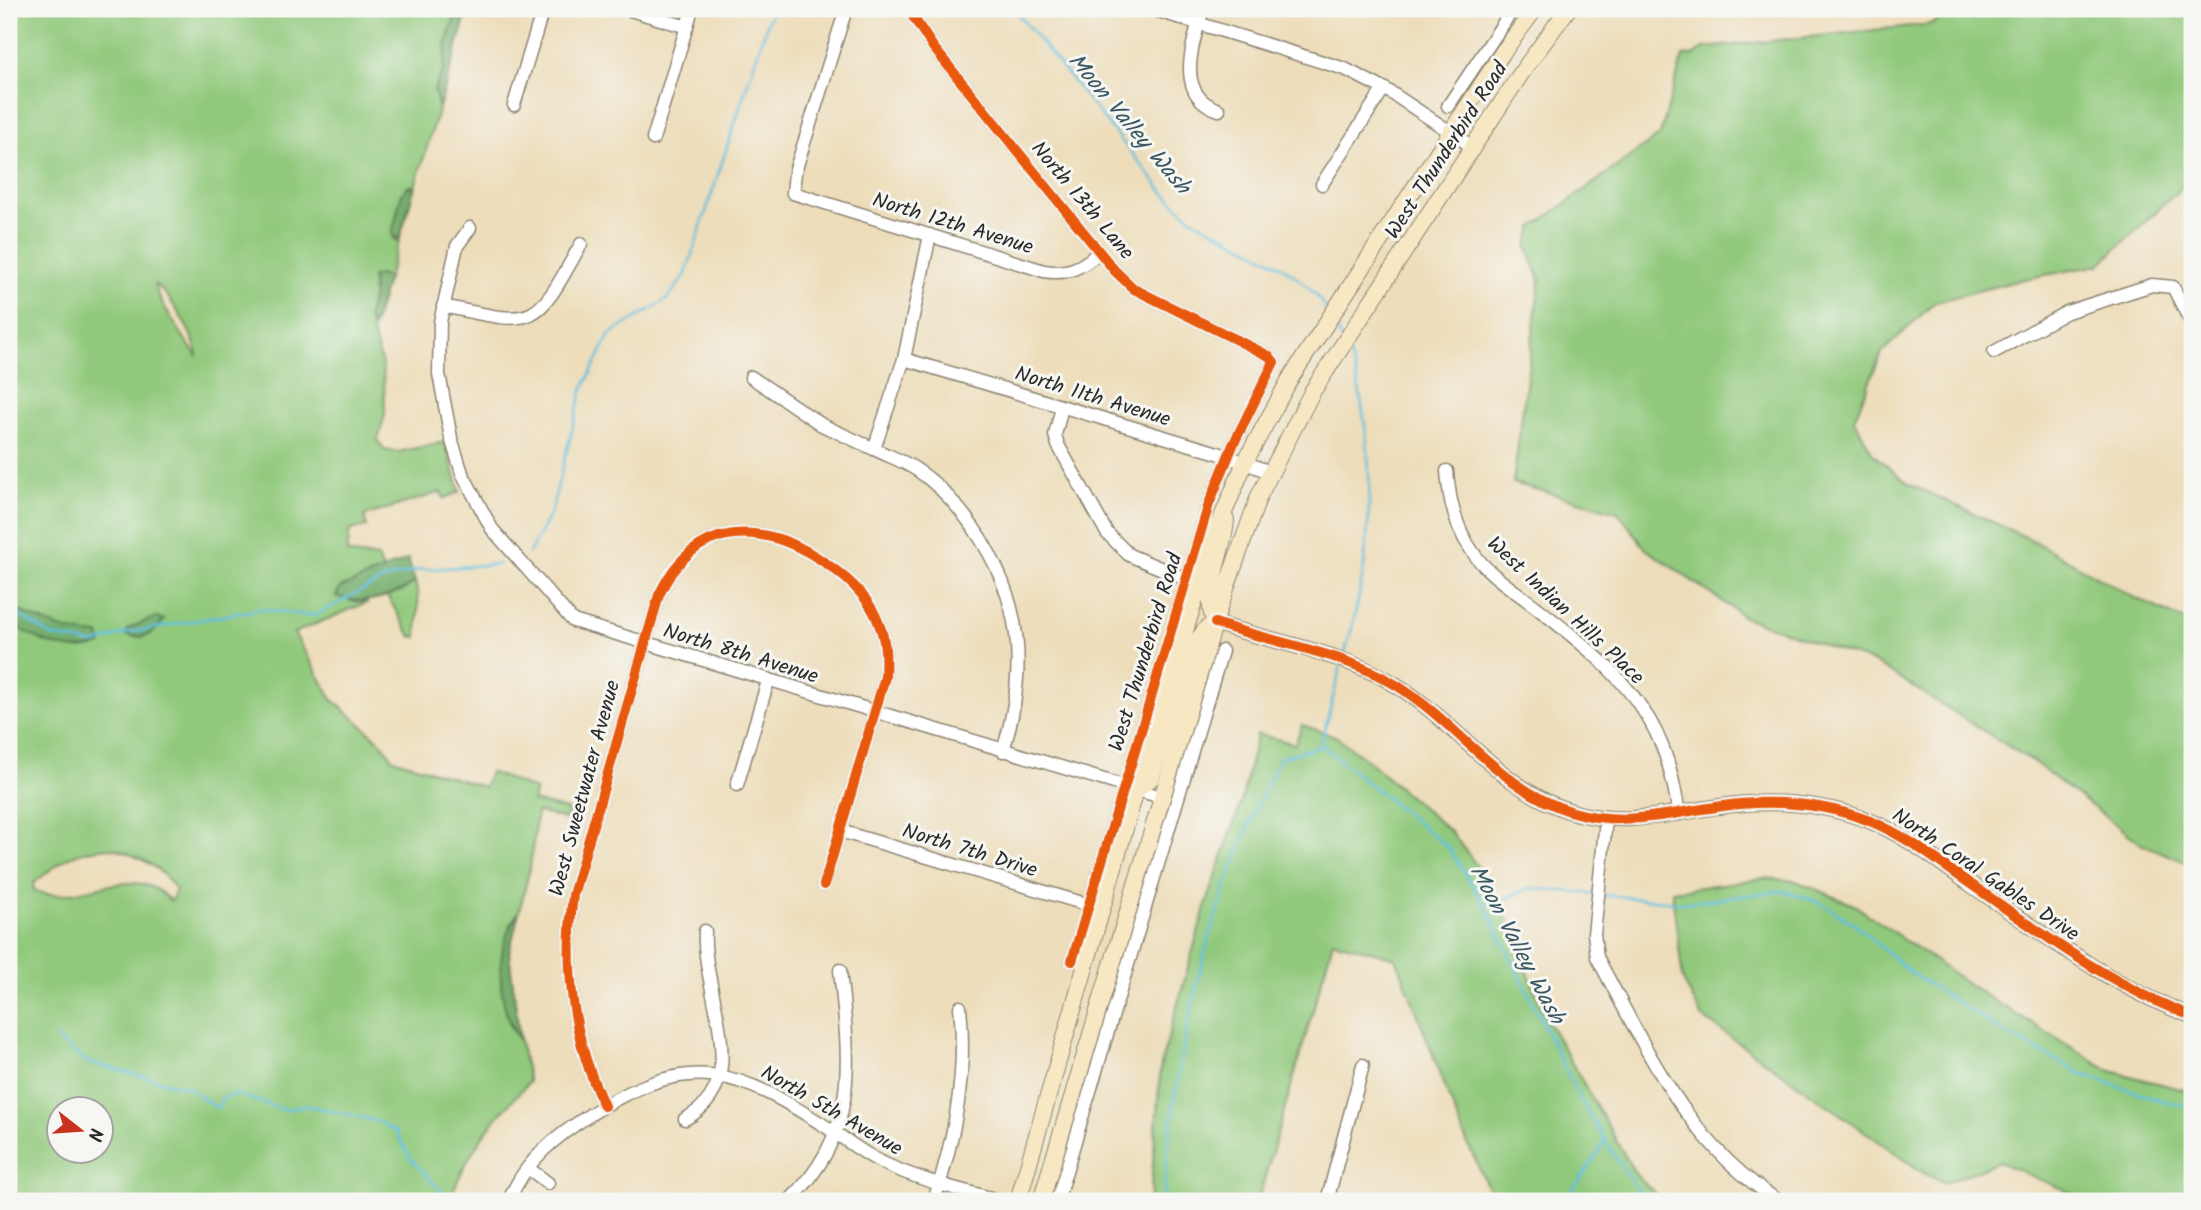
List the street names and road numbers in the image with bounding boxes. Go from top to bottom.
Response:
street label: West Thunderbird Road [1377,55,1517,246]
street label: North 13th Lane [1022,134,1142,268]
street label: North 12th Avenue [868,184,1038,265]
street label: North 11th Avenue [1011,358,1175,437]
street label: West Indian Hills Place [1478,529,1652,694]
street label: West Thunderbird Road [1101,549,1192,756]
street label: North 8th Avenue [659,615,823,694]
street label: West Sweetwater Avenue [541,676,630,900]
street label: North Coral Gables Drive [1885,800,2086,951]
street label: North 7th Drive [898,815,1042,888]
street label: North 5th Avenue [754,1057,909,1166]

